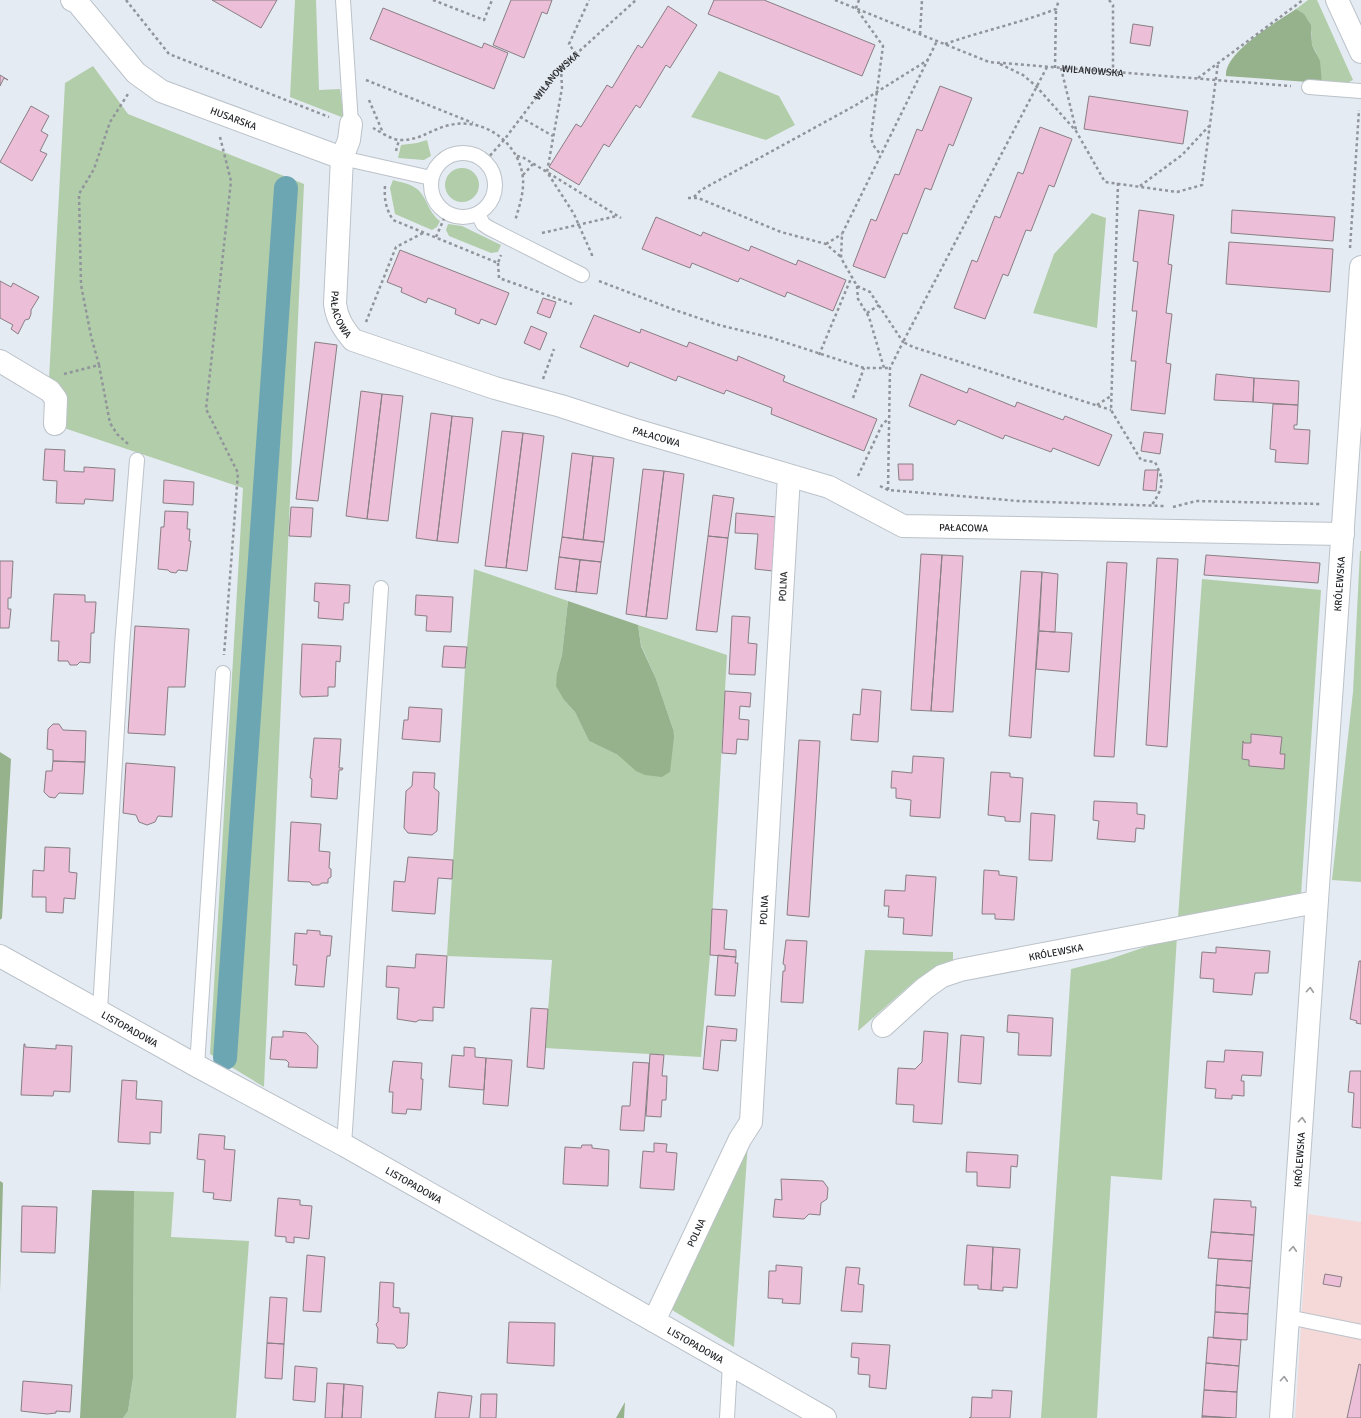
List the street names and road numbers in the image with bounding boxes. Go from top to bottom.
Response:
street label: WILANOWSKA [531,49,582,103]
street label: WILANOWSKA [1061,63,1124,80]
street label: HUSARSKA [208,105,258,133]
street label: PAŁACOWA [328,290,354,340]
street label: PAŁACOWA [631,424,682,450]
street label: PAŁACOWA [939,522,988,535]
street label: KRÓLEWSKA [1332,556,1348,612]
street label: POLNA [777,571,790,602]
street label: POLNA [758,894,771,925]
street label: KRÓLEWSKA [1028,942,1084,964]
street label: LISTOPADOWA [99,1009,160,1050]
street label: KRÓLEWSKA [1292,1132,1308,1188]
street label: LISTOPADOWA [383,1165,444,1206]
street label: POLNA [685,1217,709,1249]
street label: LISTOPADOWA [665,1325,726,1366]

